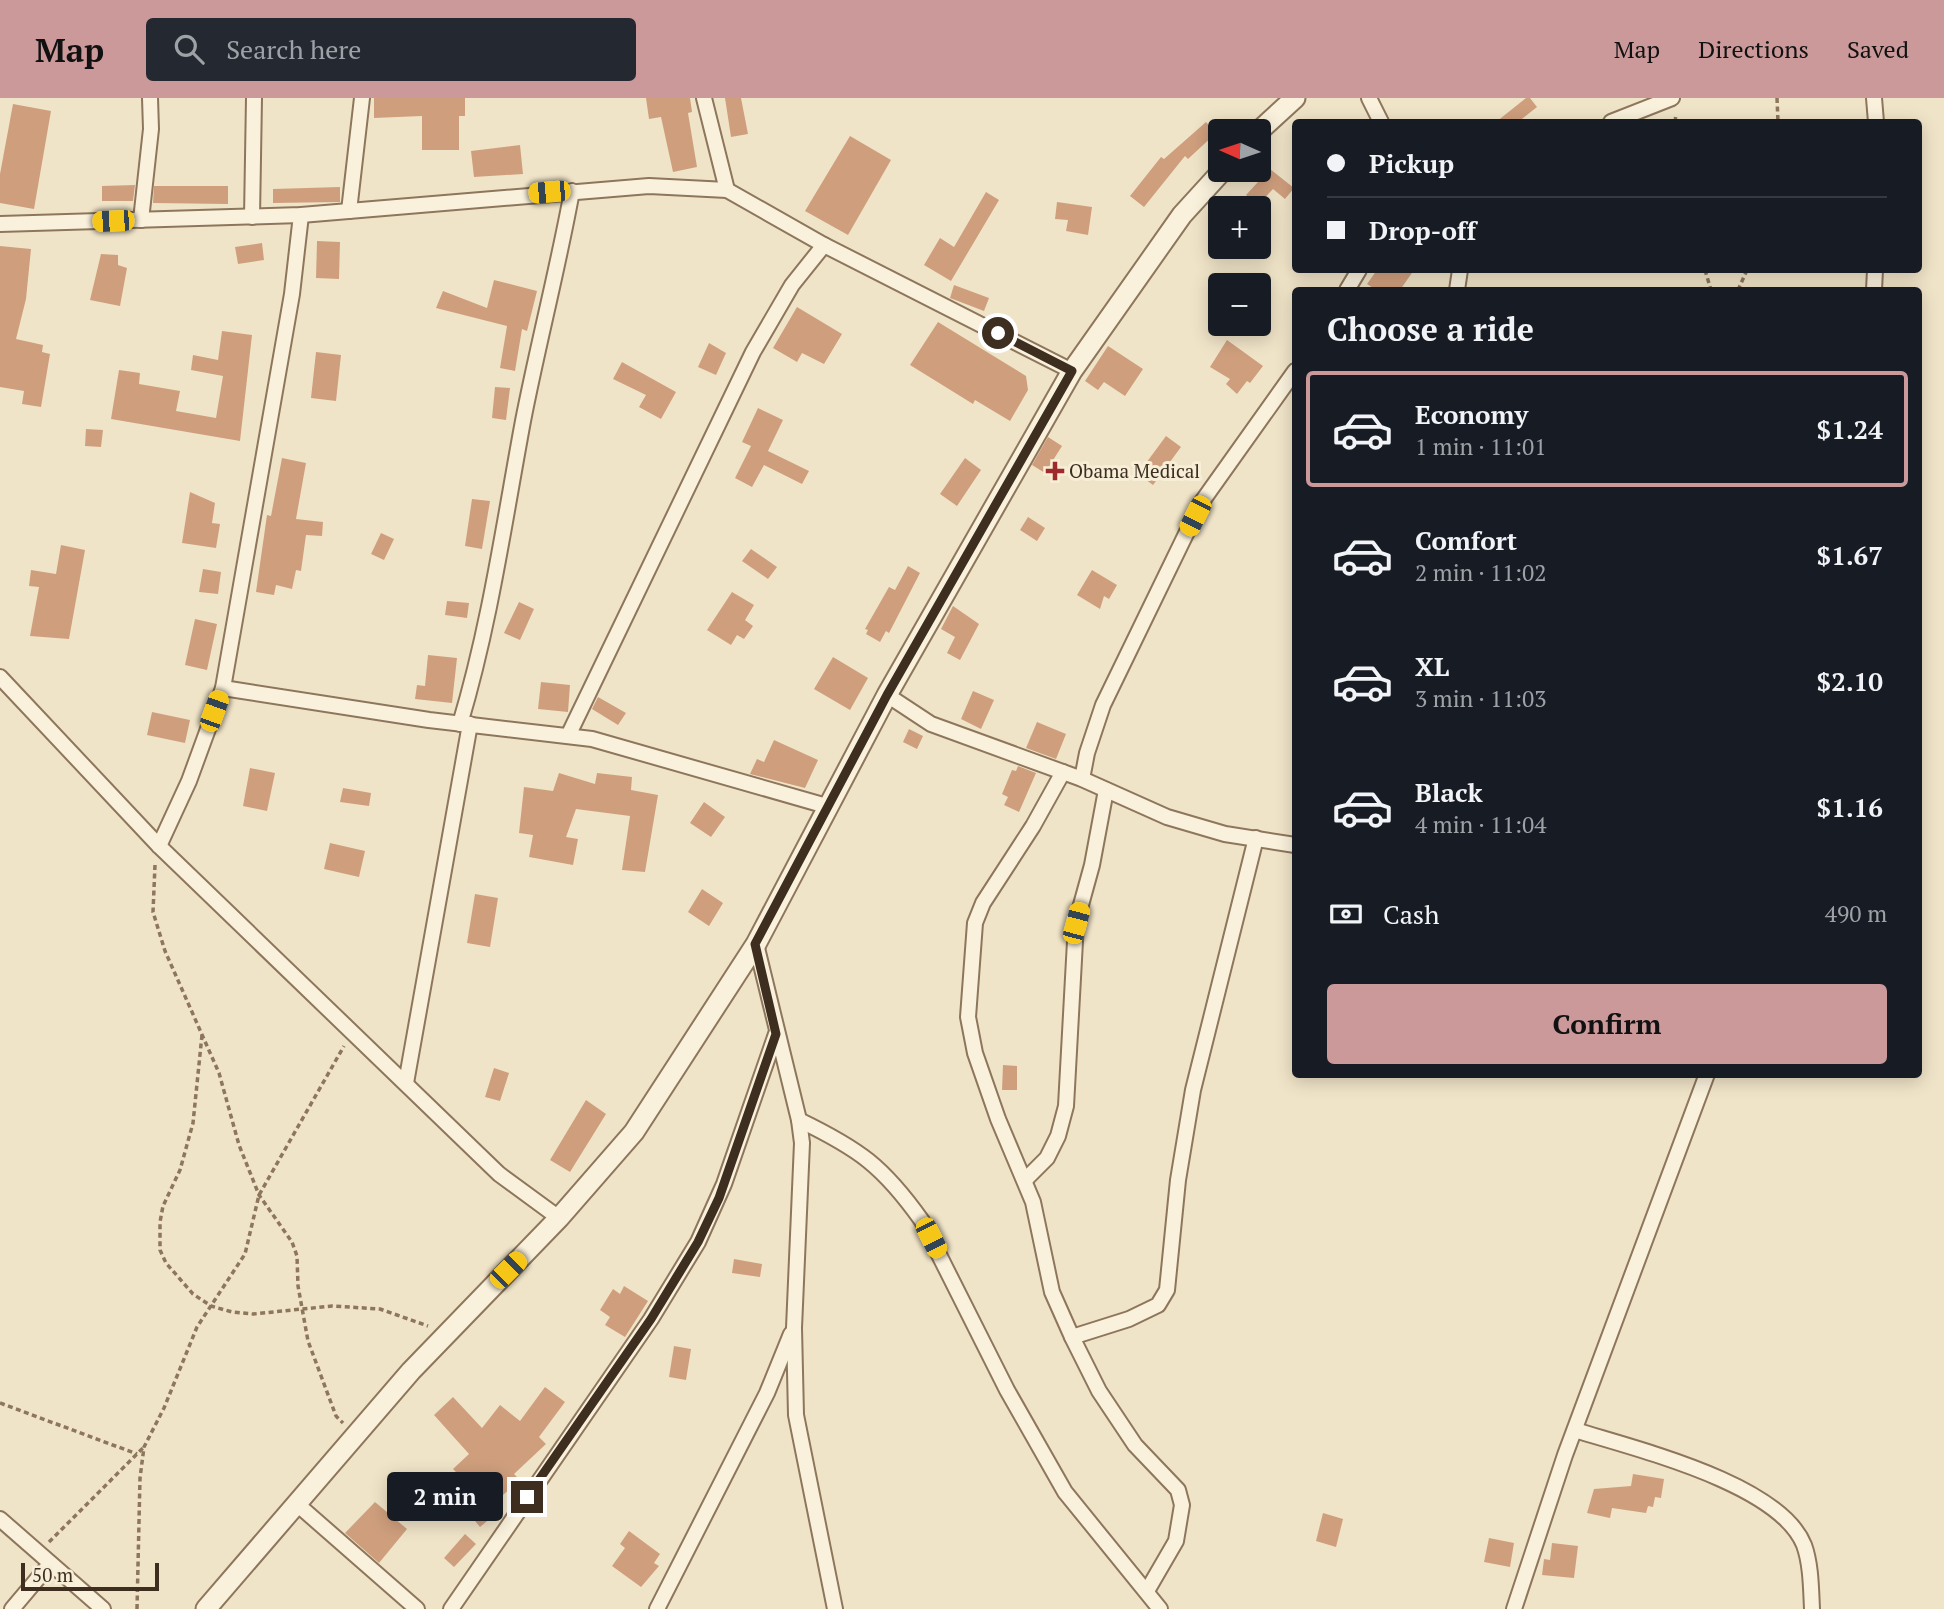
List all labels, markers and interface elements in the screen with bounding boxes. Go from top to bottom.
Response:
search box [146,18,636,81]
text: Map [35,28,104,71]
icon: search [170,30,208,68]
text: Search here [226,32,361,66]
text: Map [1614,33,1660,65]
text: Directions [1698,33,1809,65]
text: Saved [1847,33,1909,65]
north arrow [1208,119,1270,182]
map controls [1208,119,1271,336]
text: Pickup [1369,146,1454,180]
car [528,180,571,204]
button: + [1208,196,1271,259]
car [92,210,135,232]
text: Drop-off [1369,213,1476,247]
button: − [1208,273,1271,336]
text: Choose a ride [1327,308,1534,350]
route start [982,317,1014,349]
text: Economy [1415,397,1528,431]
icon: car [1331,398,1394,461]
text: $1.24 [1817,412,1883,446]
text: 1 min · 11:01 [1415,431,1547,462]
place label: Obama Medical [1069,458,1200,483]
marker: Obama Medical [1047,463,1063,479]
car [1177,493,1214,539]
text: Comfort [1415,523,1517,557]
icon: car [1331,524,1394,587]
text: $1.67 [1817,538,1883,572]
text: 2 min · 11:02 [1415,557,1547,588]
text: XL [1415,649,1449,683]
icon: car [1331,650,1394,713]
text: $2.10 [1817,664,1883,698]
text: 3 min · 11:03 [1415,683,1547,714]
car [197,688,232,734]
text: Black [1415,775,1483,809]
icon: car [1331,776,1394,839]
text: $1.16 [1817,790,1883,824]
text: 4 min · 11:04 [1415,809,1547,840]
icon: cash [1327,895,1365,933]
text: Cash [1383,897,1439,931]
text: 490 m [1825,898,1887,929]
car [1061,900,1092,946]
button: Confirm [1327,984,1887,1064]
car [913,1215,950,1261]
car [486,1248,531,1292]
callout: 2 min [387,1472,503,1522]
text: 2 min [414,1481,476,1512]
route end [511,1481,543,1513]
scale bar [21,1560,159,1592]
text: 50 m [32,1562,73,1587]

